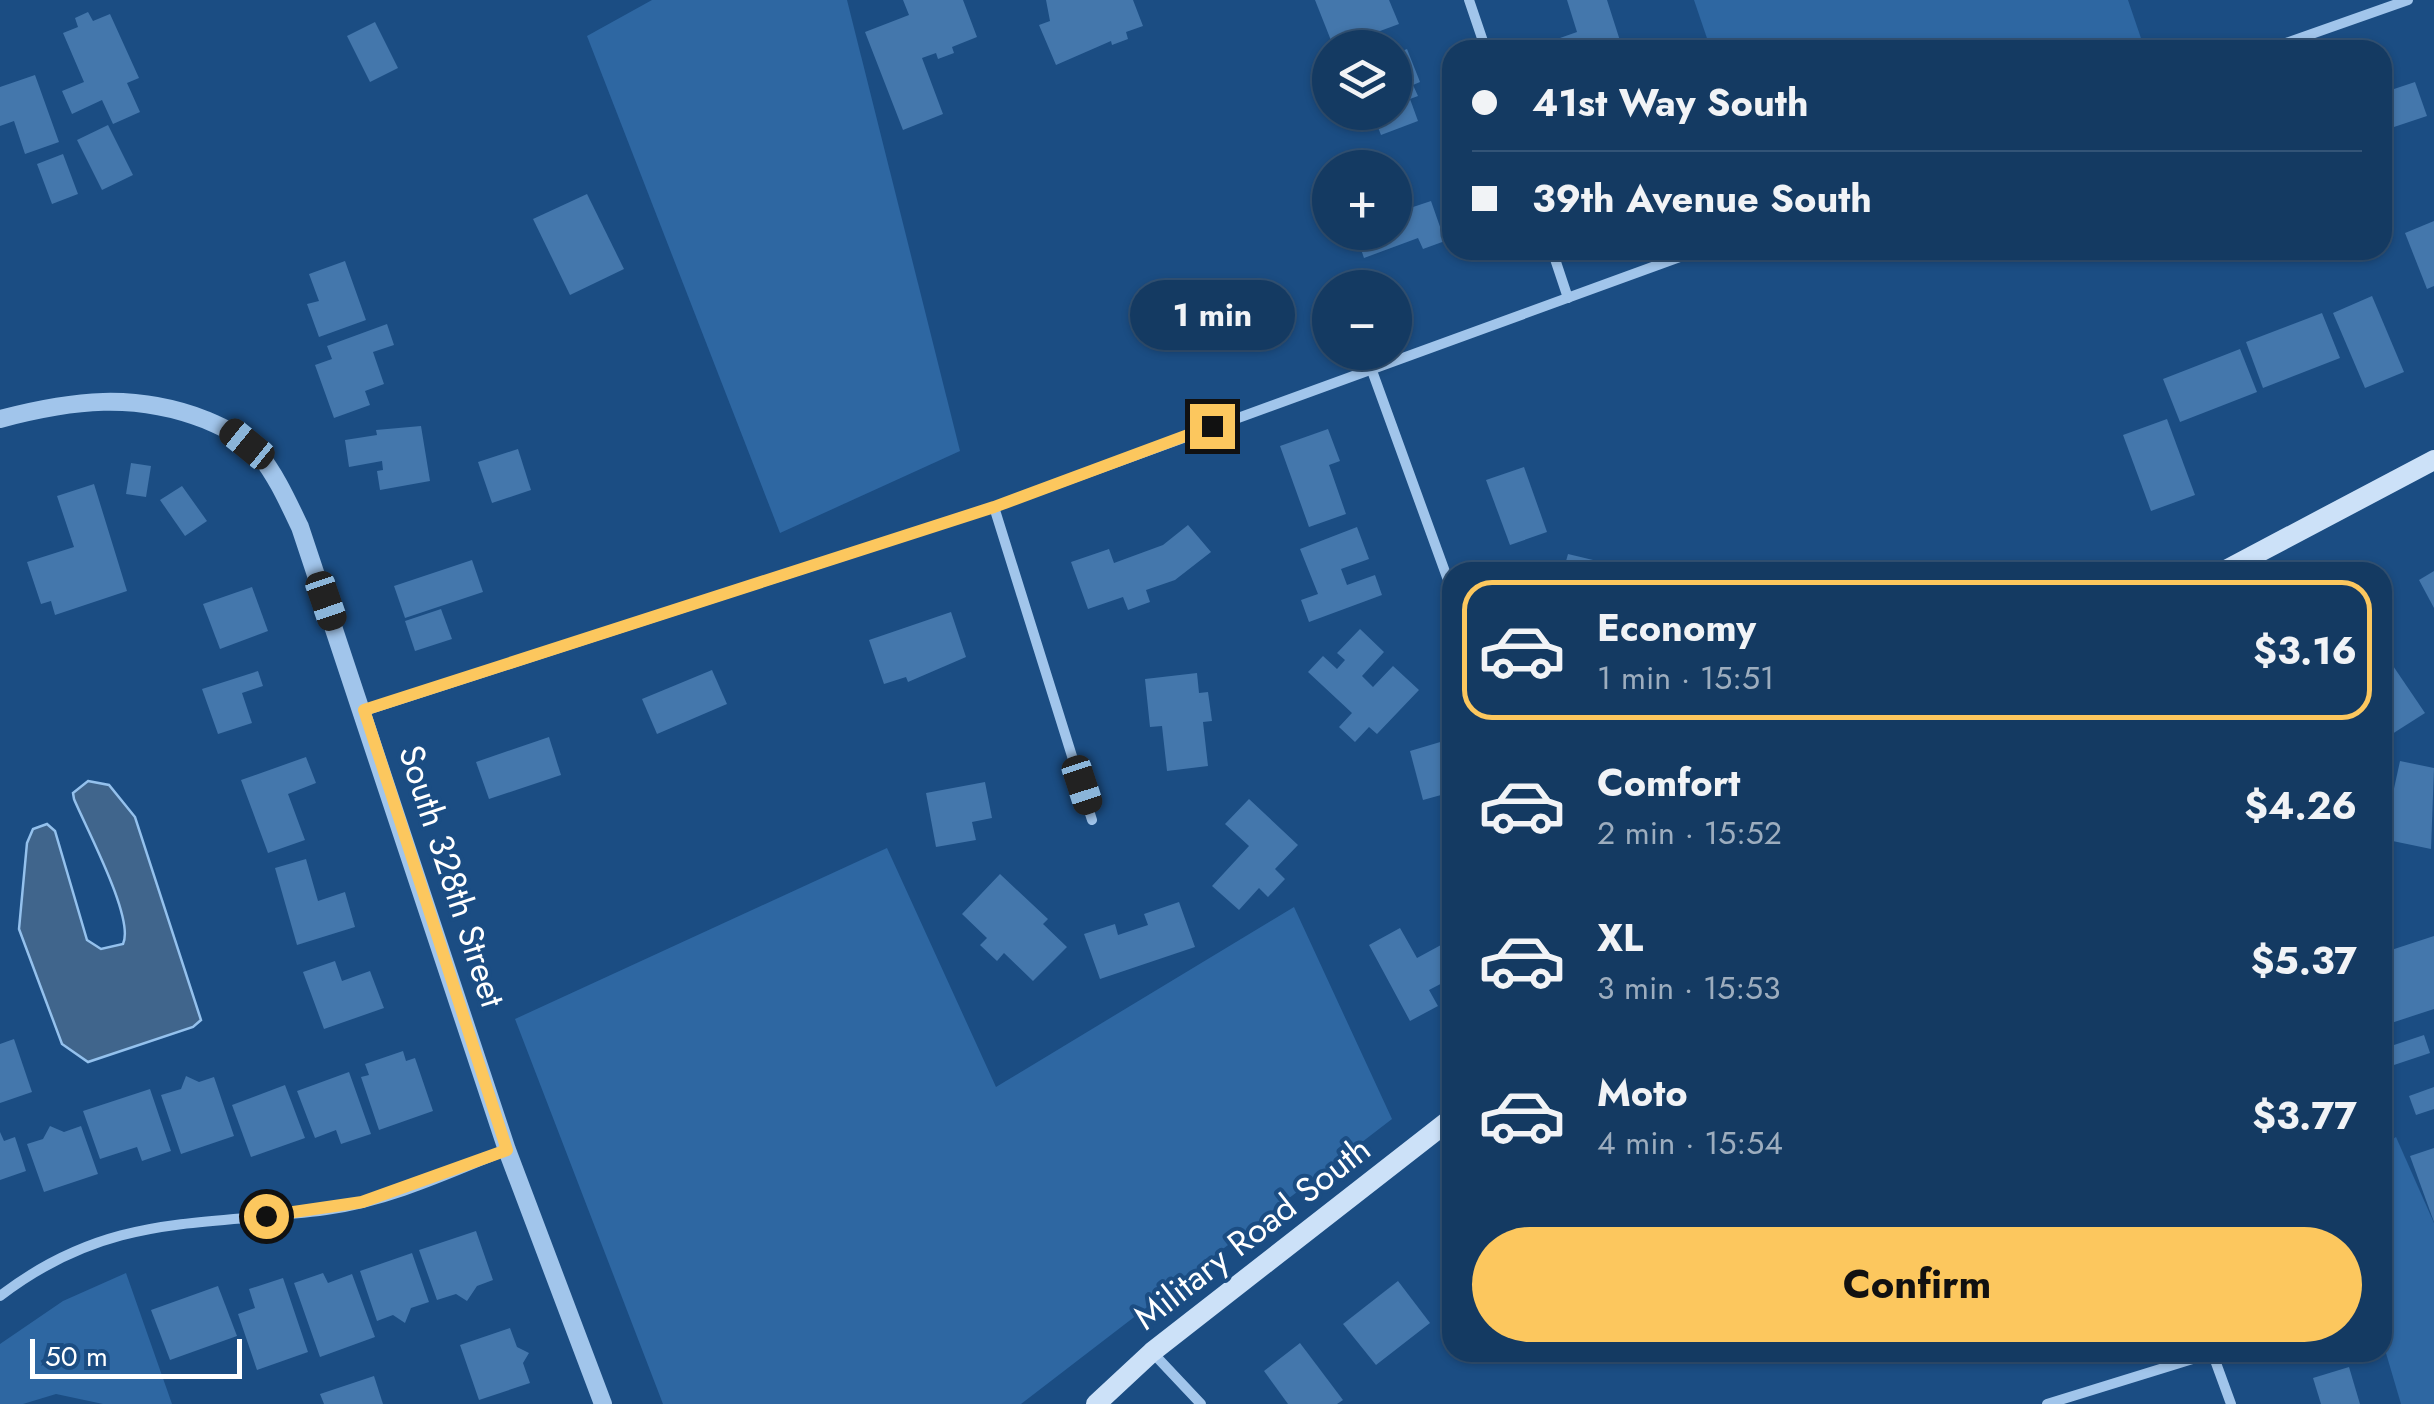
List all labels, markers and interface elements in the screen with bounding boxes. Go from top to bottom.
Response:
map controls [1312,30,1412,370]
button: layers [1312,30,1412,130]
text: 41st Way South [1532,75,1809,130]
button: + [1312,150,1412,250]
text: 39th Avenue South [1532,171,1872,226]
button: − [1312,270,1412,370]
callout: 1 min [1130,281,1294,351]
text: 1 min [1173,292,1252,338]
route end [1190,404,1235,449]
car [214,413,280,475]
car [302,568,350,634]
text: Economy [1597,600,1756,655]
icon: car [1477,605,1567,695]
text: $3.16 [2253,623,2357,678]
text: 1 min · 15:51 [1597,655,1774,701]
street label: South 328th Street [386,739,518,1014]
car [1058,752,1106,818]
text: Comfort [1597,755,1740,810]
icon: car [1477,760,1567,850]
text: $4.26 [2244,778,2357,833]
text: 2 min · 15:52 [1597,810,1782,856]
text: XL [1597,910,1643,965]
icon: car [1477,915,1567,1005]
text: $5.37 [2251,933,2357,988]
text: 3 min · 15:53 [1597,965,1781,1011]
text: Moto [1597,1065,1688,1120]
icon: car [1477,1070,1567,1160]
text: $3.77 [2252,1088,2357,1143]
text: 4 min · 15:54 [1597,1120,1783,1166]
street label: Military Road South [1123,1125,1381,1341]
route start [244,1194,289,1239]
button: Confirm [1472,1227,2362,1342]
scale bar [30,1334,242,1378]
text: 50 m [45,1336,108,1377]

